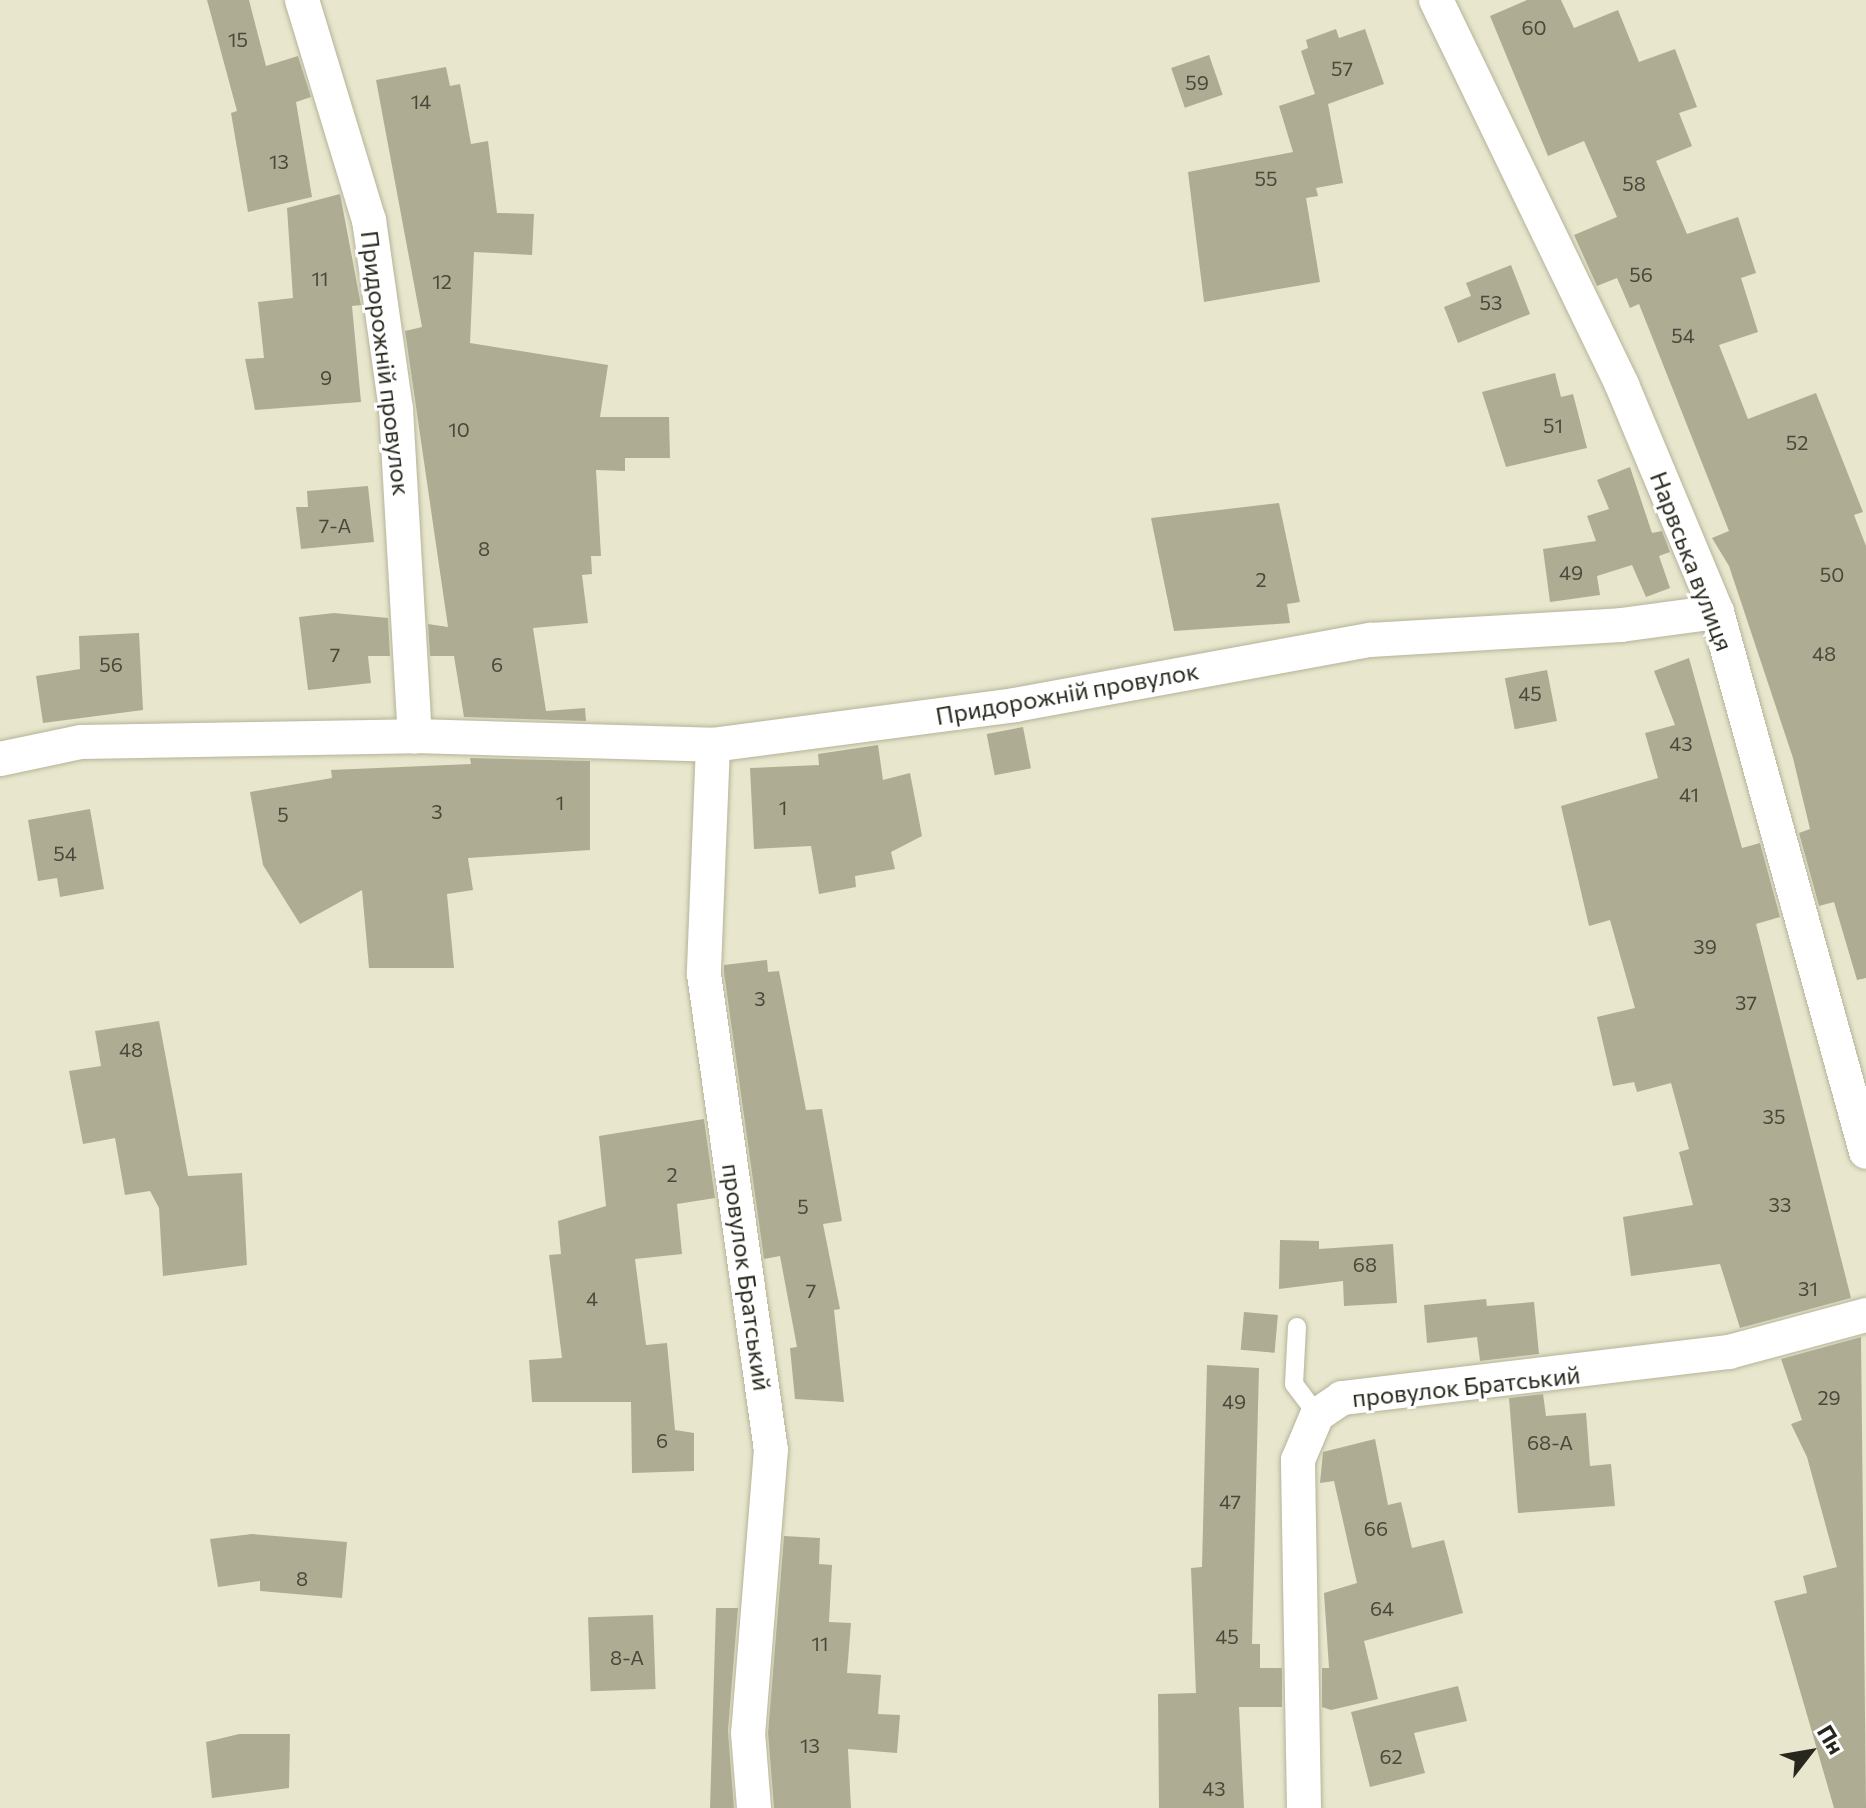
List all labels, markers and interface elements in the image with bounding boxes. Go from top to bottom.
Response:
house number: 60 [1521,15,1547,39]
house number: 15 [228,27,248,51]
house number: 57 [1331,56,1353,80]
house number: 59 [1185,70,1209,94]
house number: 14 [411,89,431,113]
house number: 13 [269,149,289,173]
house number: 55 [1255,166,1277,190]
house number: 58 [1622,171,1646,195]
street label: Придорожній провулок [355,229,417,497]
house number: 56 [1629,262,1653,286]
house number: 11 [311,266,329,290]
house number: 12 [432,269,452,293]
house number: 53 [1480,290,1502,314]
house number: 54 [1671,323,1695,347]
house number: 9 [320,365,332,389]
house number: 51 [1543,413,1563,437]
house number: 10 [448,417,470,441]
house number: 52 [1786,430,1808,454]
street label: Нарвська вулиця [1645,467,1739,655]
house number: 7-А [319,513,351,537]
house number: 8 [478,536,490,560]
house number: 49 [1559,560,1583,584]
house number: 50 [1820,562,1844,586]
house number: 2 [1255,567,1267,591]
house number: 48 [1812,641,1836,665]
house number: 7 [330,642,340,666]
house number: 56 [99,652,123,676]
house number: 6 [491,652,503,676]
street label: Придорожній провулок [933,656,1201,730]
house number: 45 [1518,681,1542,705]
house number: 43 [1669,731,1693,755]
house number: 41 [1679,782,1699,806]
house number: 1 [556,790,564,814]
house number: 1 [779,795,787,819]
house number: 3 [431,799,443,823]
house number: 5 [277,802,289,826]
house number: 54 [53,841,77,865]
house number: 39 [1693,934,1717,958]
house number: 3 [754,986,766,1010]
house number: 37 [1735,990,1757,1014]
house number: 48 [119,1037,143,1061]
house number: 35 [1763,1104,1785,1128]
house number: 2 [666,1162,678,1186]
street label: провулок Братський [717,1162,777,1392]
house number: 33 [1769,1192,1791,1216]
house number: 5 [797,1194,809,1218]
house number: 68 [1353,1252,1377,1276]
house number: 31 [1798,1276,1818,1300]
house number: 7 [806,1278,816,1302]
house number: 4 [586,1286,598,1310]
street label: провулок Братський [1351,1360,1581,1412]
house number: 29 [1817,1385,1841,1409]
house number: 49 [1222,1389,1246,1413]
house number: 6 [656,1428,668,1452]
house number: 68-А [1527,1430,1573,1454]
house number: 47 [1219,1489,1241,1513]
house number: 66 [1364,1516,1388,1540]
house number: 8 [296,1566,308,1590]
house number: 64 [1370,1596,1394,1620]
house number: 45 [1215,1624,1239,1648]
house number: 11 [811,1631,829,1655]
house number: 8-А [610,1645,644,1669]
north arrow [1770,1712,1850,1792]
text: Пн [1812,1720,1850,1759]
house number: 13 [800,1733,820,1757]
house number: 62 [1379,1744,1403,1768]
house number: 43 [1202,1776,1226,1800]

